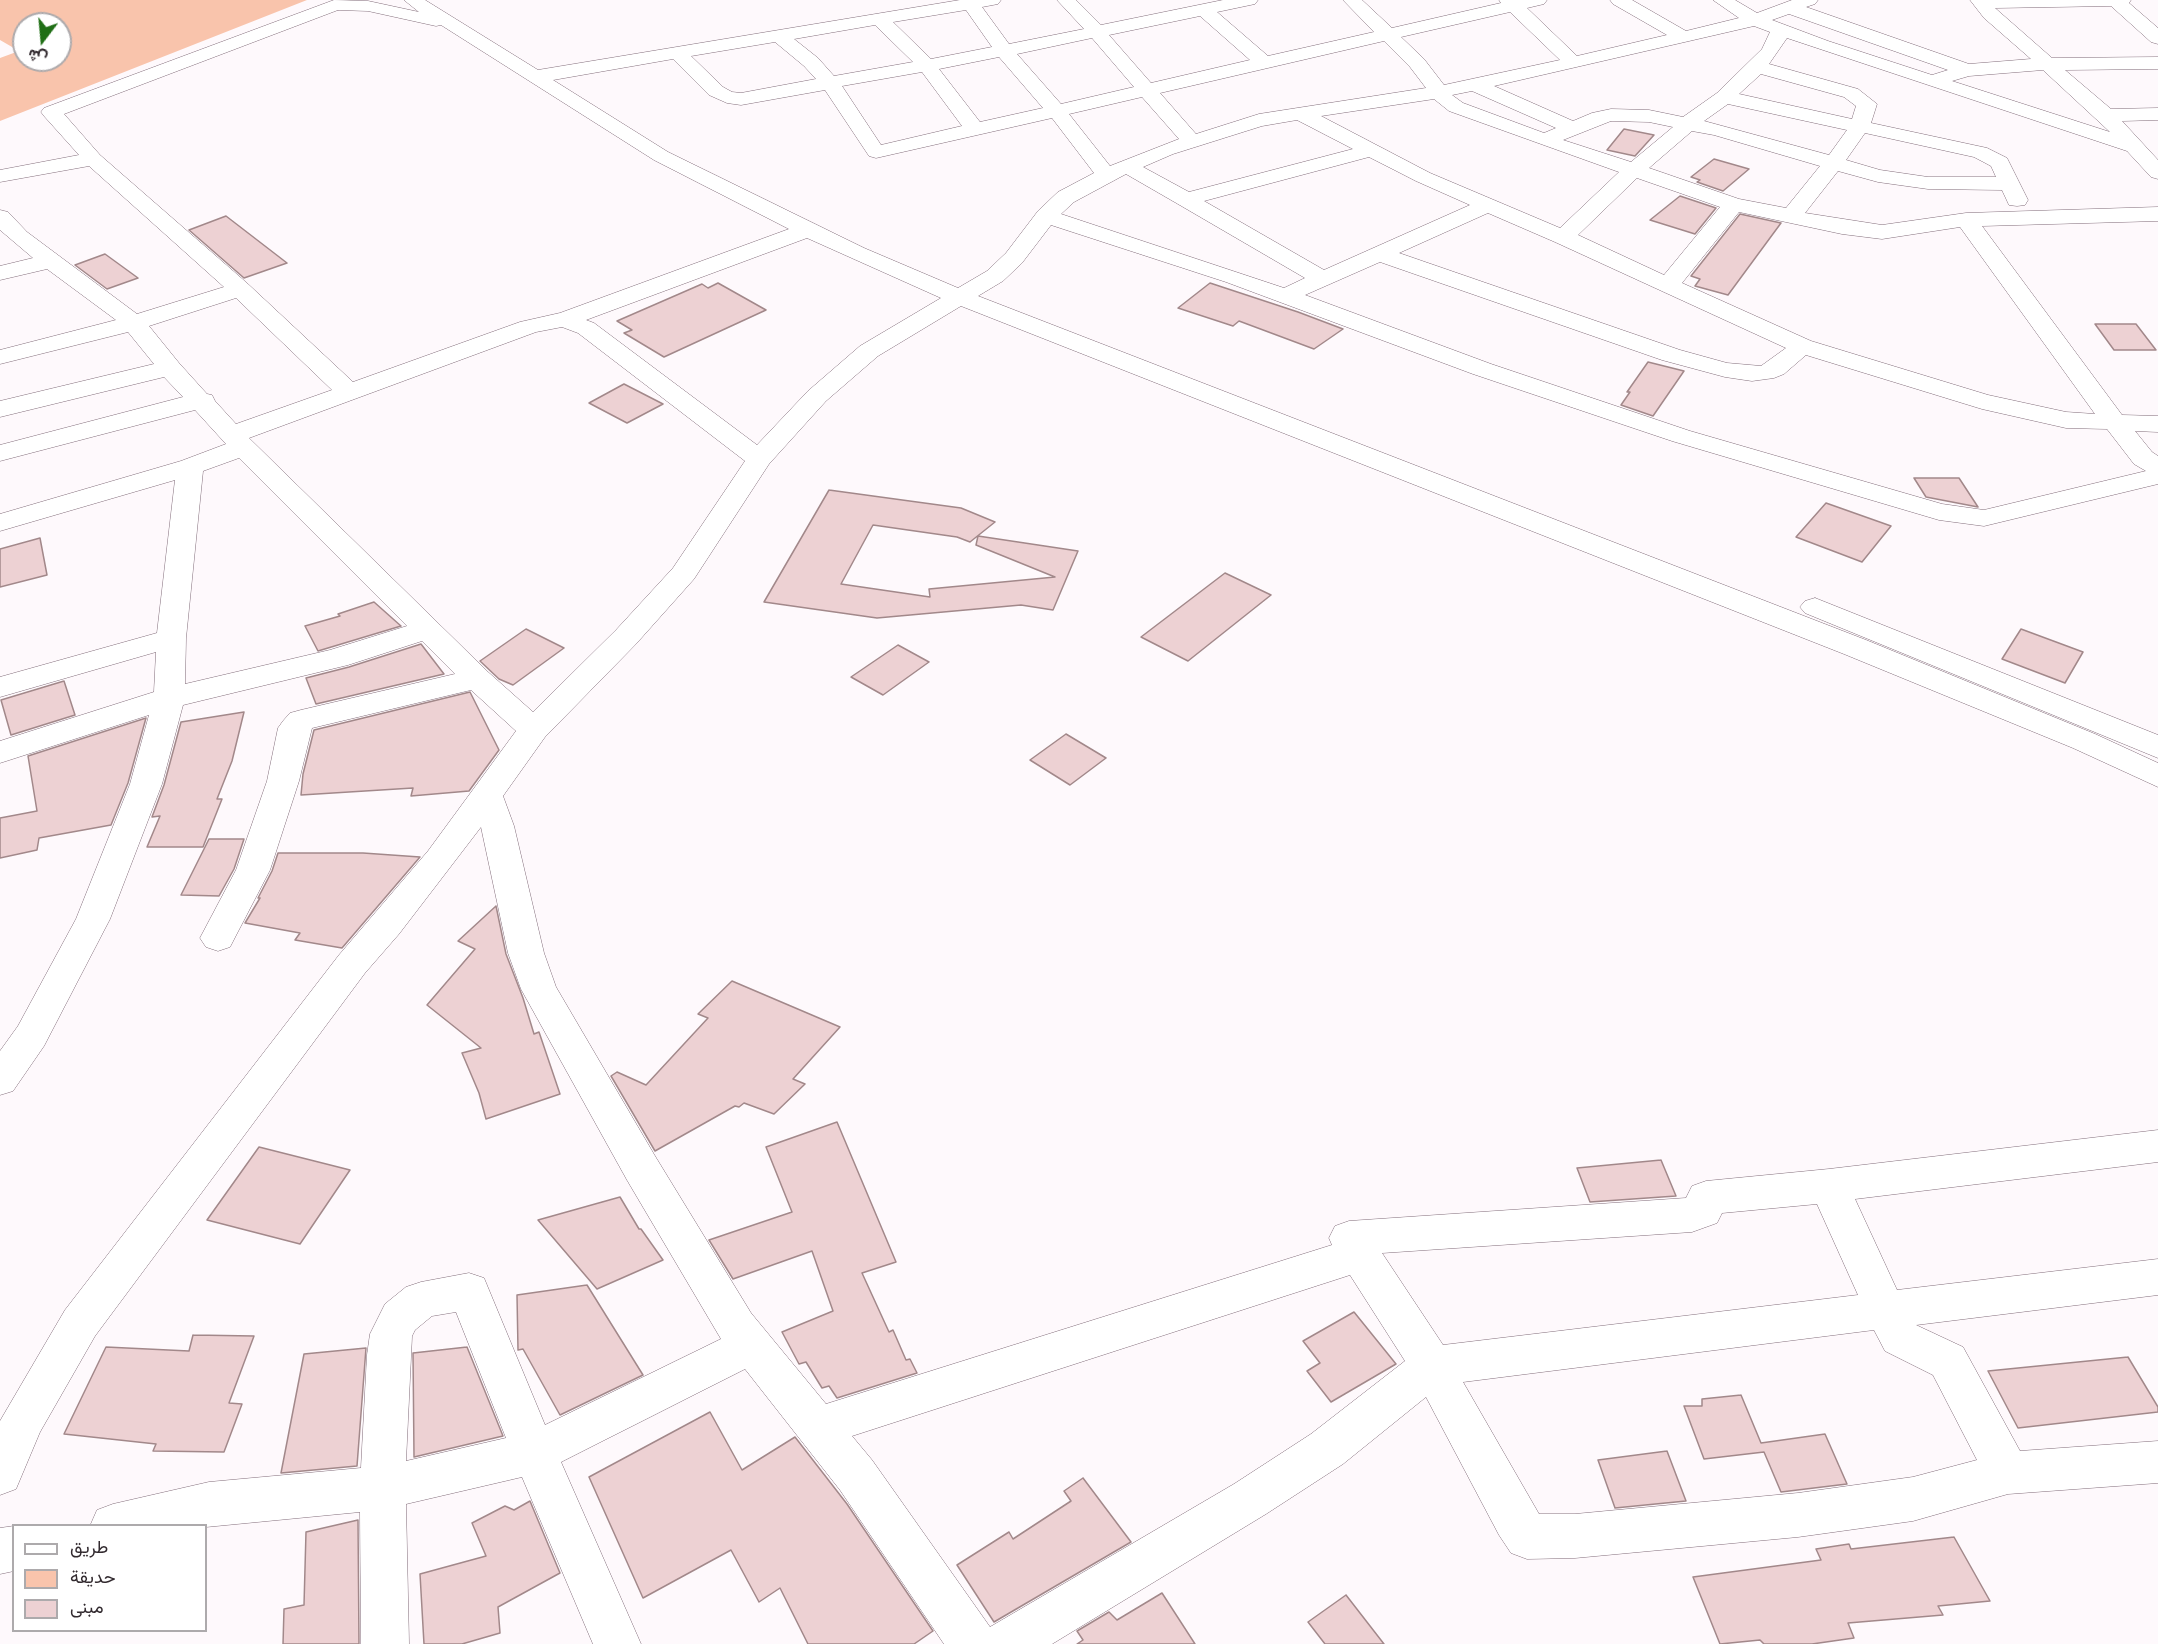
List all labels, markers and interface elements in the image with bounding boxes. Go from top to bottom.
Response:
north arrow [12,12,72,72]
text: ش [26,46,49,69]
legend [12,1524,207,1632]
text: طريق [70,1536,108,1557]
text: حديقة [70,1566,116,1587]
text: مبنى [70,1596,104,1617]

